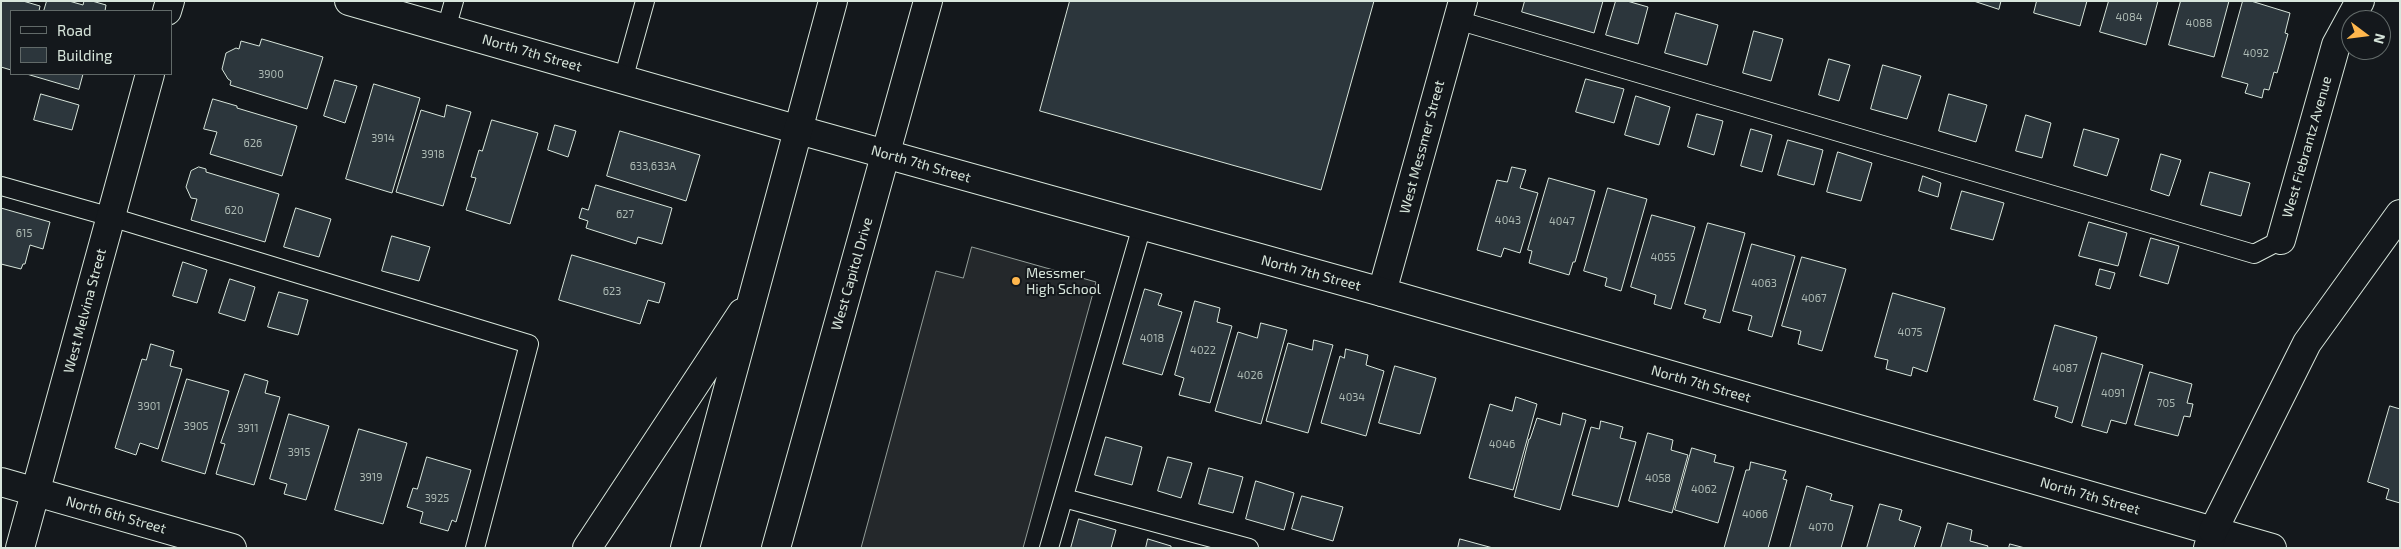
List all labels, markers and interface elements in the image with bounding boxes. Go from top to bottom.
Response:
legend [10,10,172,75]
house number: 4084 [2116,10,2142,24]
north arrow [2341,10,2391,60]
house number: 4088 [2186,16,2212,30]
text: Road [57,21,92,39]
street label: North 7th Street [480,31,584,75]
text: N [2370,32,2390,46]
text: Building [57,46,112,64]
house number: 4092 [2243,46,2269,60]
house number: 3900 [258,67,284,81]
street label: West Fiebrantz Avenue [2279,74,2335,220]
street label: West Messmer Street [1396,78,1448,216]
house number: 3914 [371,131,395,145]
house number: 626 [244,136,262,150]
street label: North 7th Street [869,142,973,186]
house number: 3918 [421,147,445,161]
house number: 633,633A [630,159,676,173]
house number: 620 [224,203,244,217]
house number: 627 [616,207,634,221]
house number: 4043 [1495,213,1521,227]
house number: 4047 [1549,214,1575,228]
street label: West Capitol Drive [828,215,876,333]
house number: 615 [16,226,32,240]
street label: West Melvina Street [60,247,110,375]
house number: 4055 [1650,250,1676,264]
street label: North 7th Street [1259,252,1363,294]
place label: Messmer High School [1026,265,1101,298]
marker: Messmer High School [1010,275,1022,287]
house number: 4063 [1751,276,1777,290]
house number: 623 [603,284,621,298]
house number: 4067 [1801,291,1827,305]
house number: 4075 [1898,325,1922,339]
house number: 4018 [1140,331,1164,345]
house number: 4022 [1190,343,1216,357]
house number: 4087 [2052,361,2078,375]
street label: North 7th Street [1649,362,1753,406]
house number: 4026 [1237,368,1263,382]
house number: 4091 [2101,386,2125,400]
house number: 4034 [1339,390,1365,404]
house number: 705 [2157,396,2175,410]
house number: 3901 [137,399,161,413]
house number: 3905 [184,419,208,433]
house number: 3911 [237,421,259,435]
house number: 4046 [1489,437,1515,451]
house number: 3915 [288,445,310,459]
house number: 3919 [359,470,383,484]
house number: 4058 [1645,471,1671,485]
street label: North 7th Street [2038,474,2142,518]
house number: 4062 [1691,482,1717,496]
house number: 3925 [425,491,449,505]
street label: North 6th Street [64,493,168,537]
house number: 4066 [1742,507,1768,521]
house number: 4070 [1808,520,1834,534]

